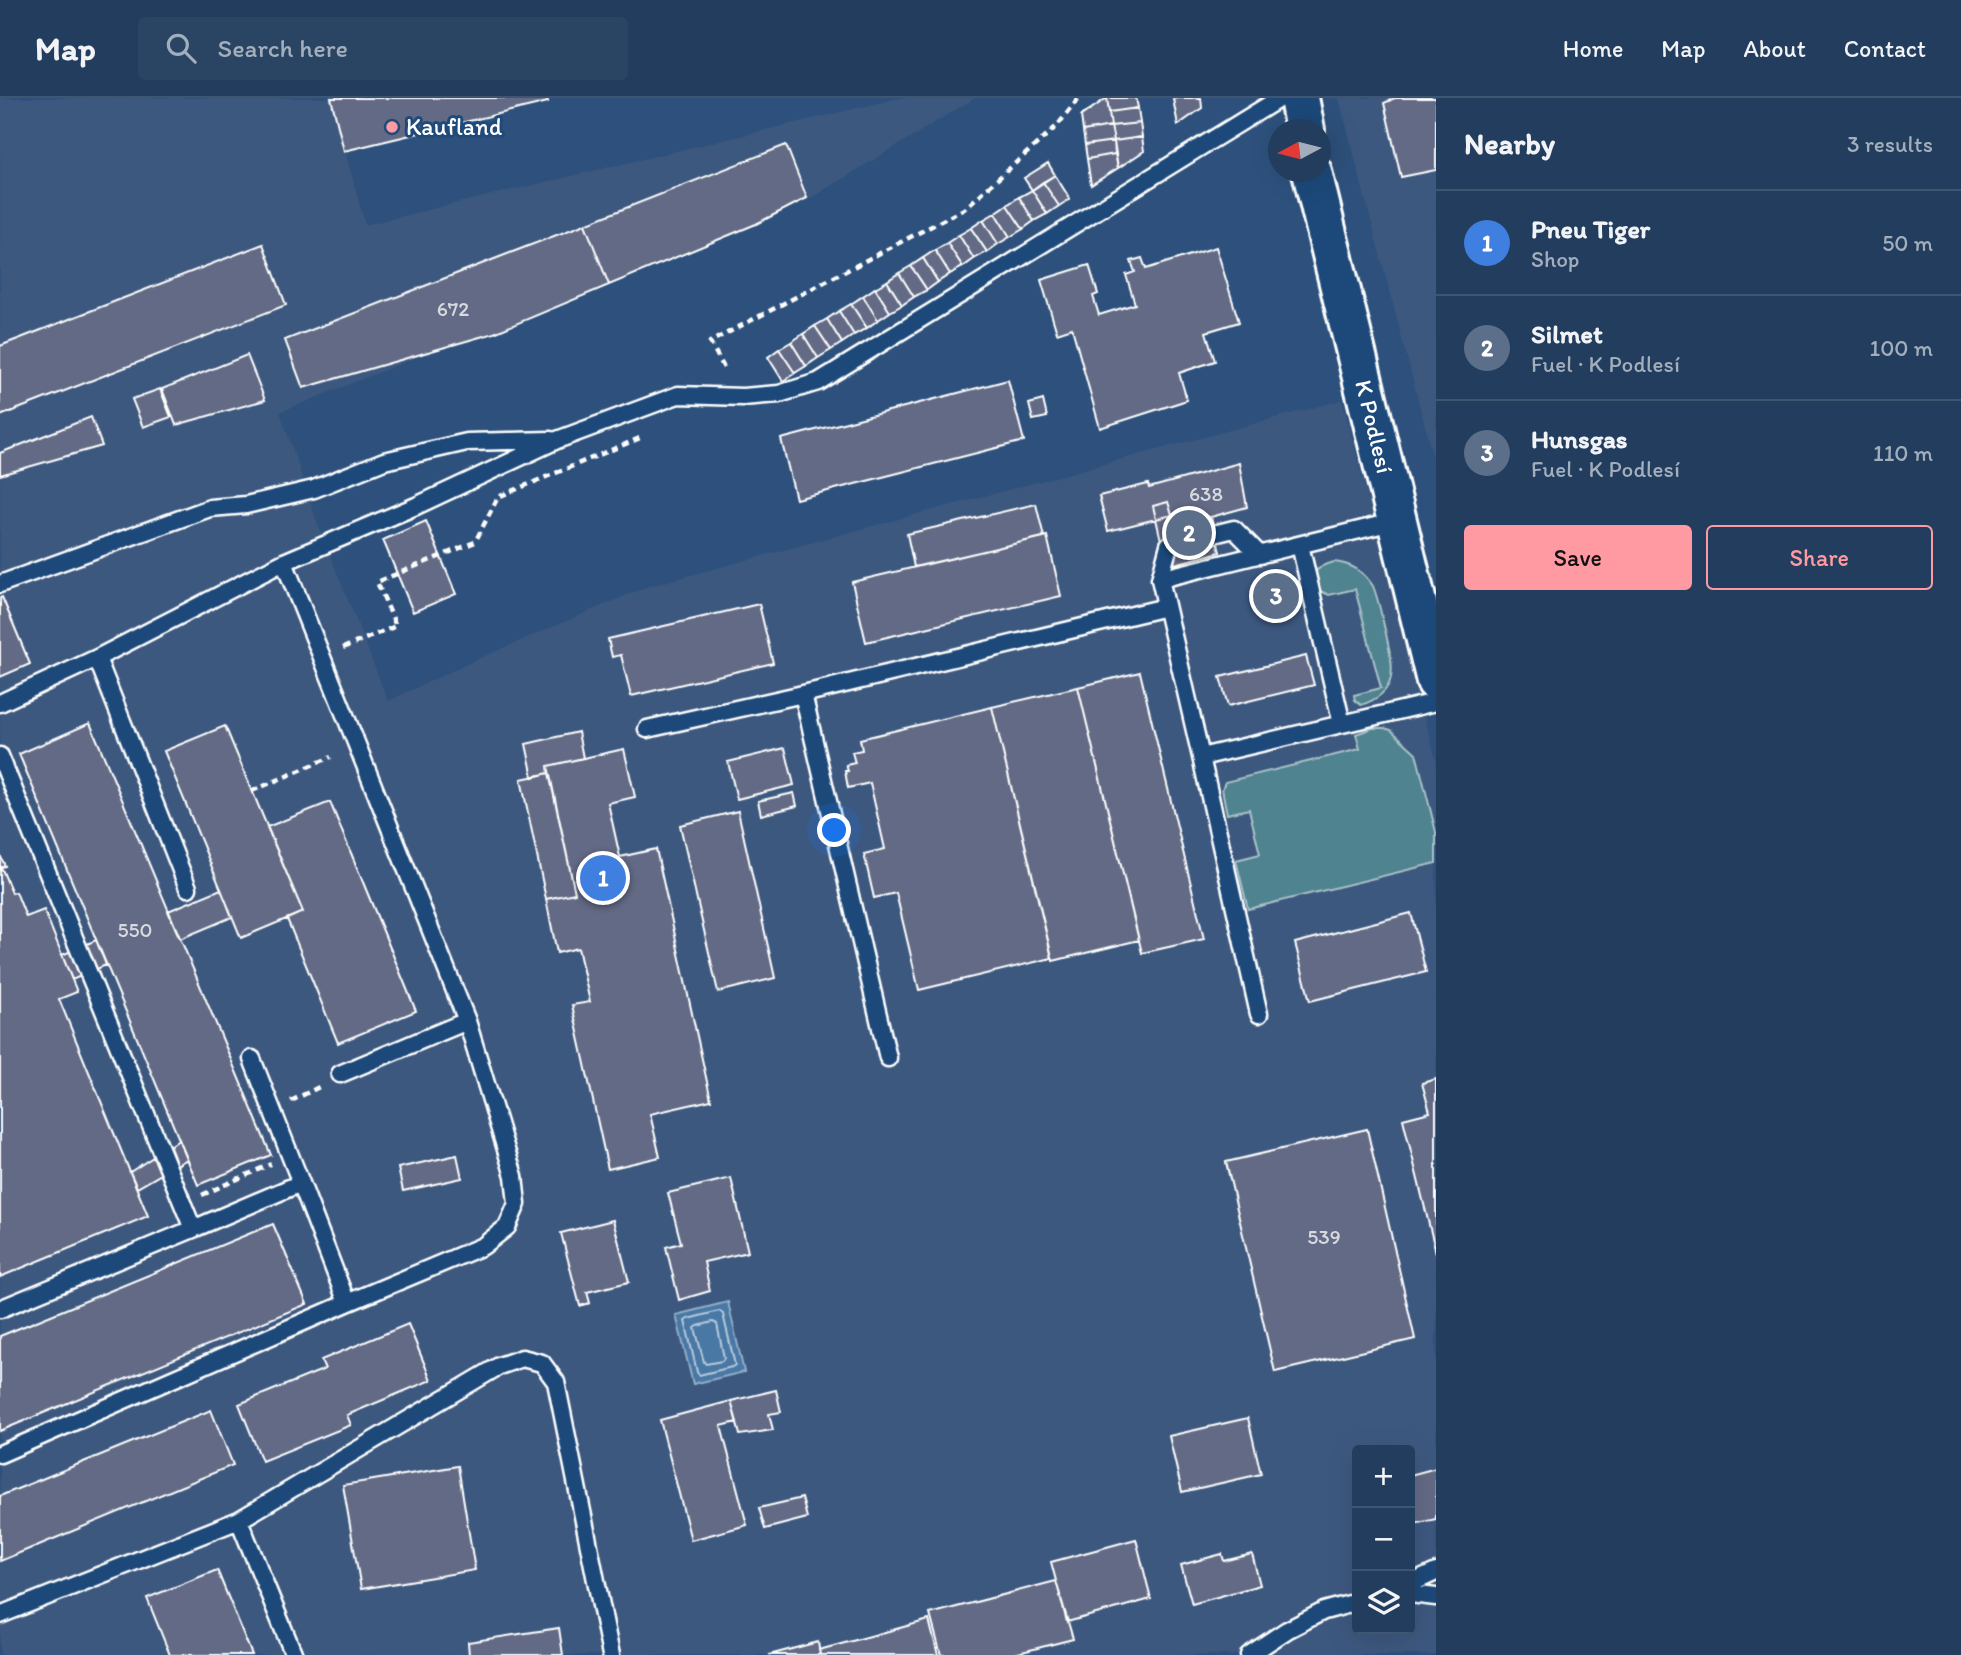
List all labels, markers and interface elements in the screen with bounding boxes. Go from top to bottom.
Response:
search box [138,17,628,80]
text: Map [35,29,96,68]
icon: search [162,29,200,67]
text: Search here [218,32,348,64]
text: Home [1563,34,1623,63]
text: Map [1661,34,1705,63]
text: About [1743,34,1806,63]
text: Contact [1844,34,1926,63]
place label: Kaufland [406,112,502,141]
marker: Kaufland [384,119,400,135]
north arrow [1268,119,1331,182]
text: Nearby [1464,125,1555,162]
text: 3 results [1847,130,1933,158]
text: Pneu Tiger [1531,213,1650,245]
text: 1 [1482,229,1492,257]
text: 50 m [1882,229,1933,257]
text: Shop [1531,245,1579,273]
house number: 672 [437,296,469,321]
text: Silmet [1531,318,1603,350]
text: 2 [1481,334,1493,362]
text: 100 m [1869,334,1933,362]
text: Fuel · K Podlesí [1531,350,1680,378]
street label: K Podlesí [1349,377,1400,476]
text: Hunsgas [1531,423,1627,455]
text: 3 [1481,439,1493,467]
text: 110 m [1873,439,1933,467]
text: Fuel · K Podlesí [1531,455,1680,483]
house number: 638 [1189,481,1223,506]
pin: 2 [1166,507,1212,559]
button: Save [1464,525,1692,590]
button: Share [1706,525,1933,590]
pin: 3 [1253,570,1299,622]
your location [817,813,851,847]
pin: 1 [580,852,626,904]
house number: 550 [118,917,153,942]
house number: 539 [1307,1224,1341,1249]
map controls [1352,1445,1415,1634]
button: + [1352,1445,1415,1508]
button: − [1352,1508,1415,1571]
button: layers [1352,1571,1415,1634]

